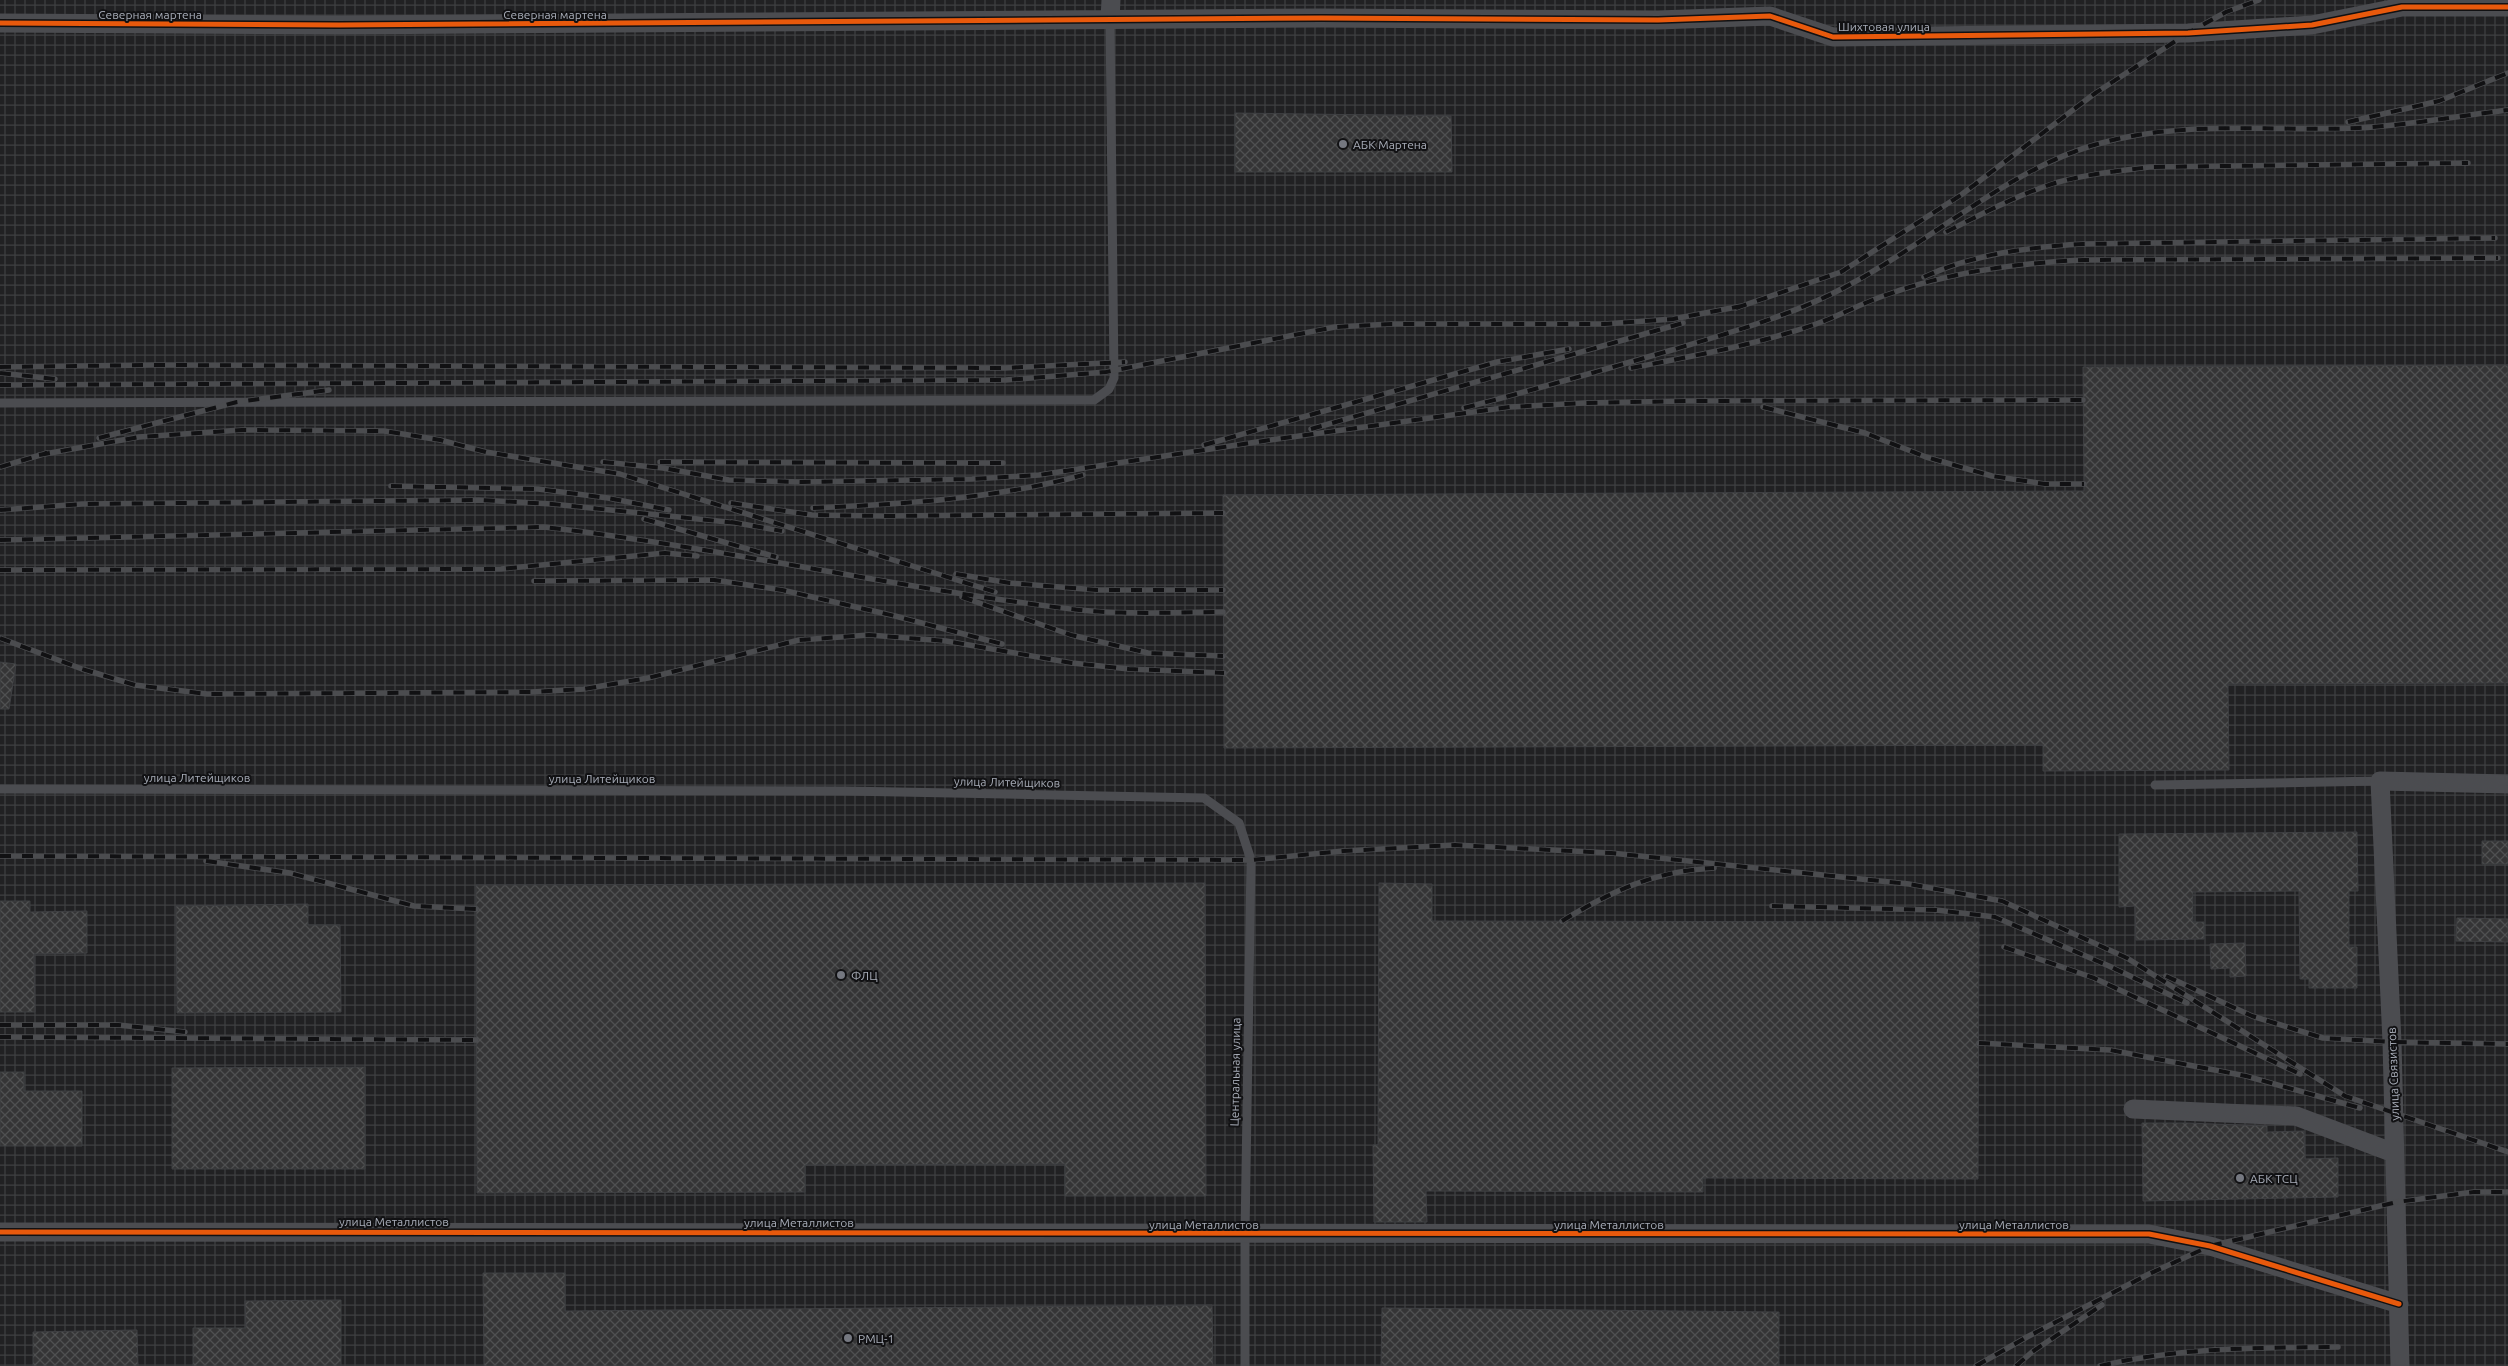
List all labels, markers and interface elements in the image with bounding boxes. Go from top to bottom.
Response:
street label: Северная мартена [98,8,202,21]
street label: Северная мартена [503,8,607,21]
street label: Шихтовая улица [1838,20,1930,33]
marker: АБК Мартена [1337,138,1349,150]
place label: АБК Мартена [1353,138,1427,151]
street label: улица Литейщиков [144,771,250,784]
street label: улица Литейщиков [549,772,655,785]
street label: улица Литейщиков [954,775,1060,789]
marker: ФЛЦ [835,969,847,981]
place label: ФЛЦ [851,969,878,982]
street label: Центральная улица [1228,1017,1242,1127]
street label: улица Связистов [2385,1027,2401,1121]
marker: АБК ТСЦ [2234,1172,2246,1184]
place label: АБК ТСЦ [2250,1172,2298,1185]
street label: улица Металлистов [339,1215,449,1228]
street label: улица Металлистов [744,1216,854,1229]
street label: улица Металлистов [1149,1218,1259,1231]
street label: улица Металлистов [1554,1218,1664,1231]
street label: улица Металлистов [1959,1218,2069,1231]
marker: РМЦ-1 [842,1332,854,1344]
place label: РМЦ-1 [858,1332,894,1345]

